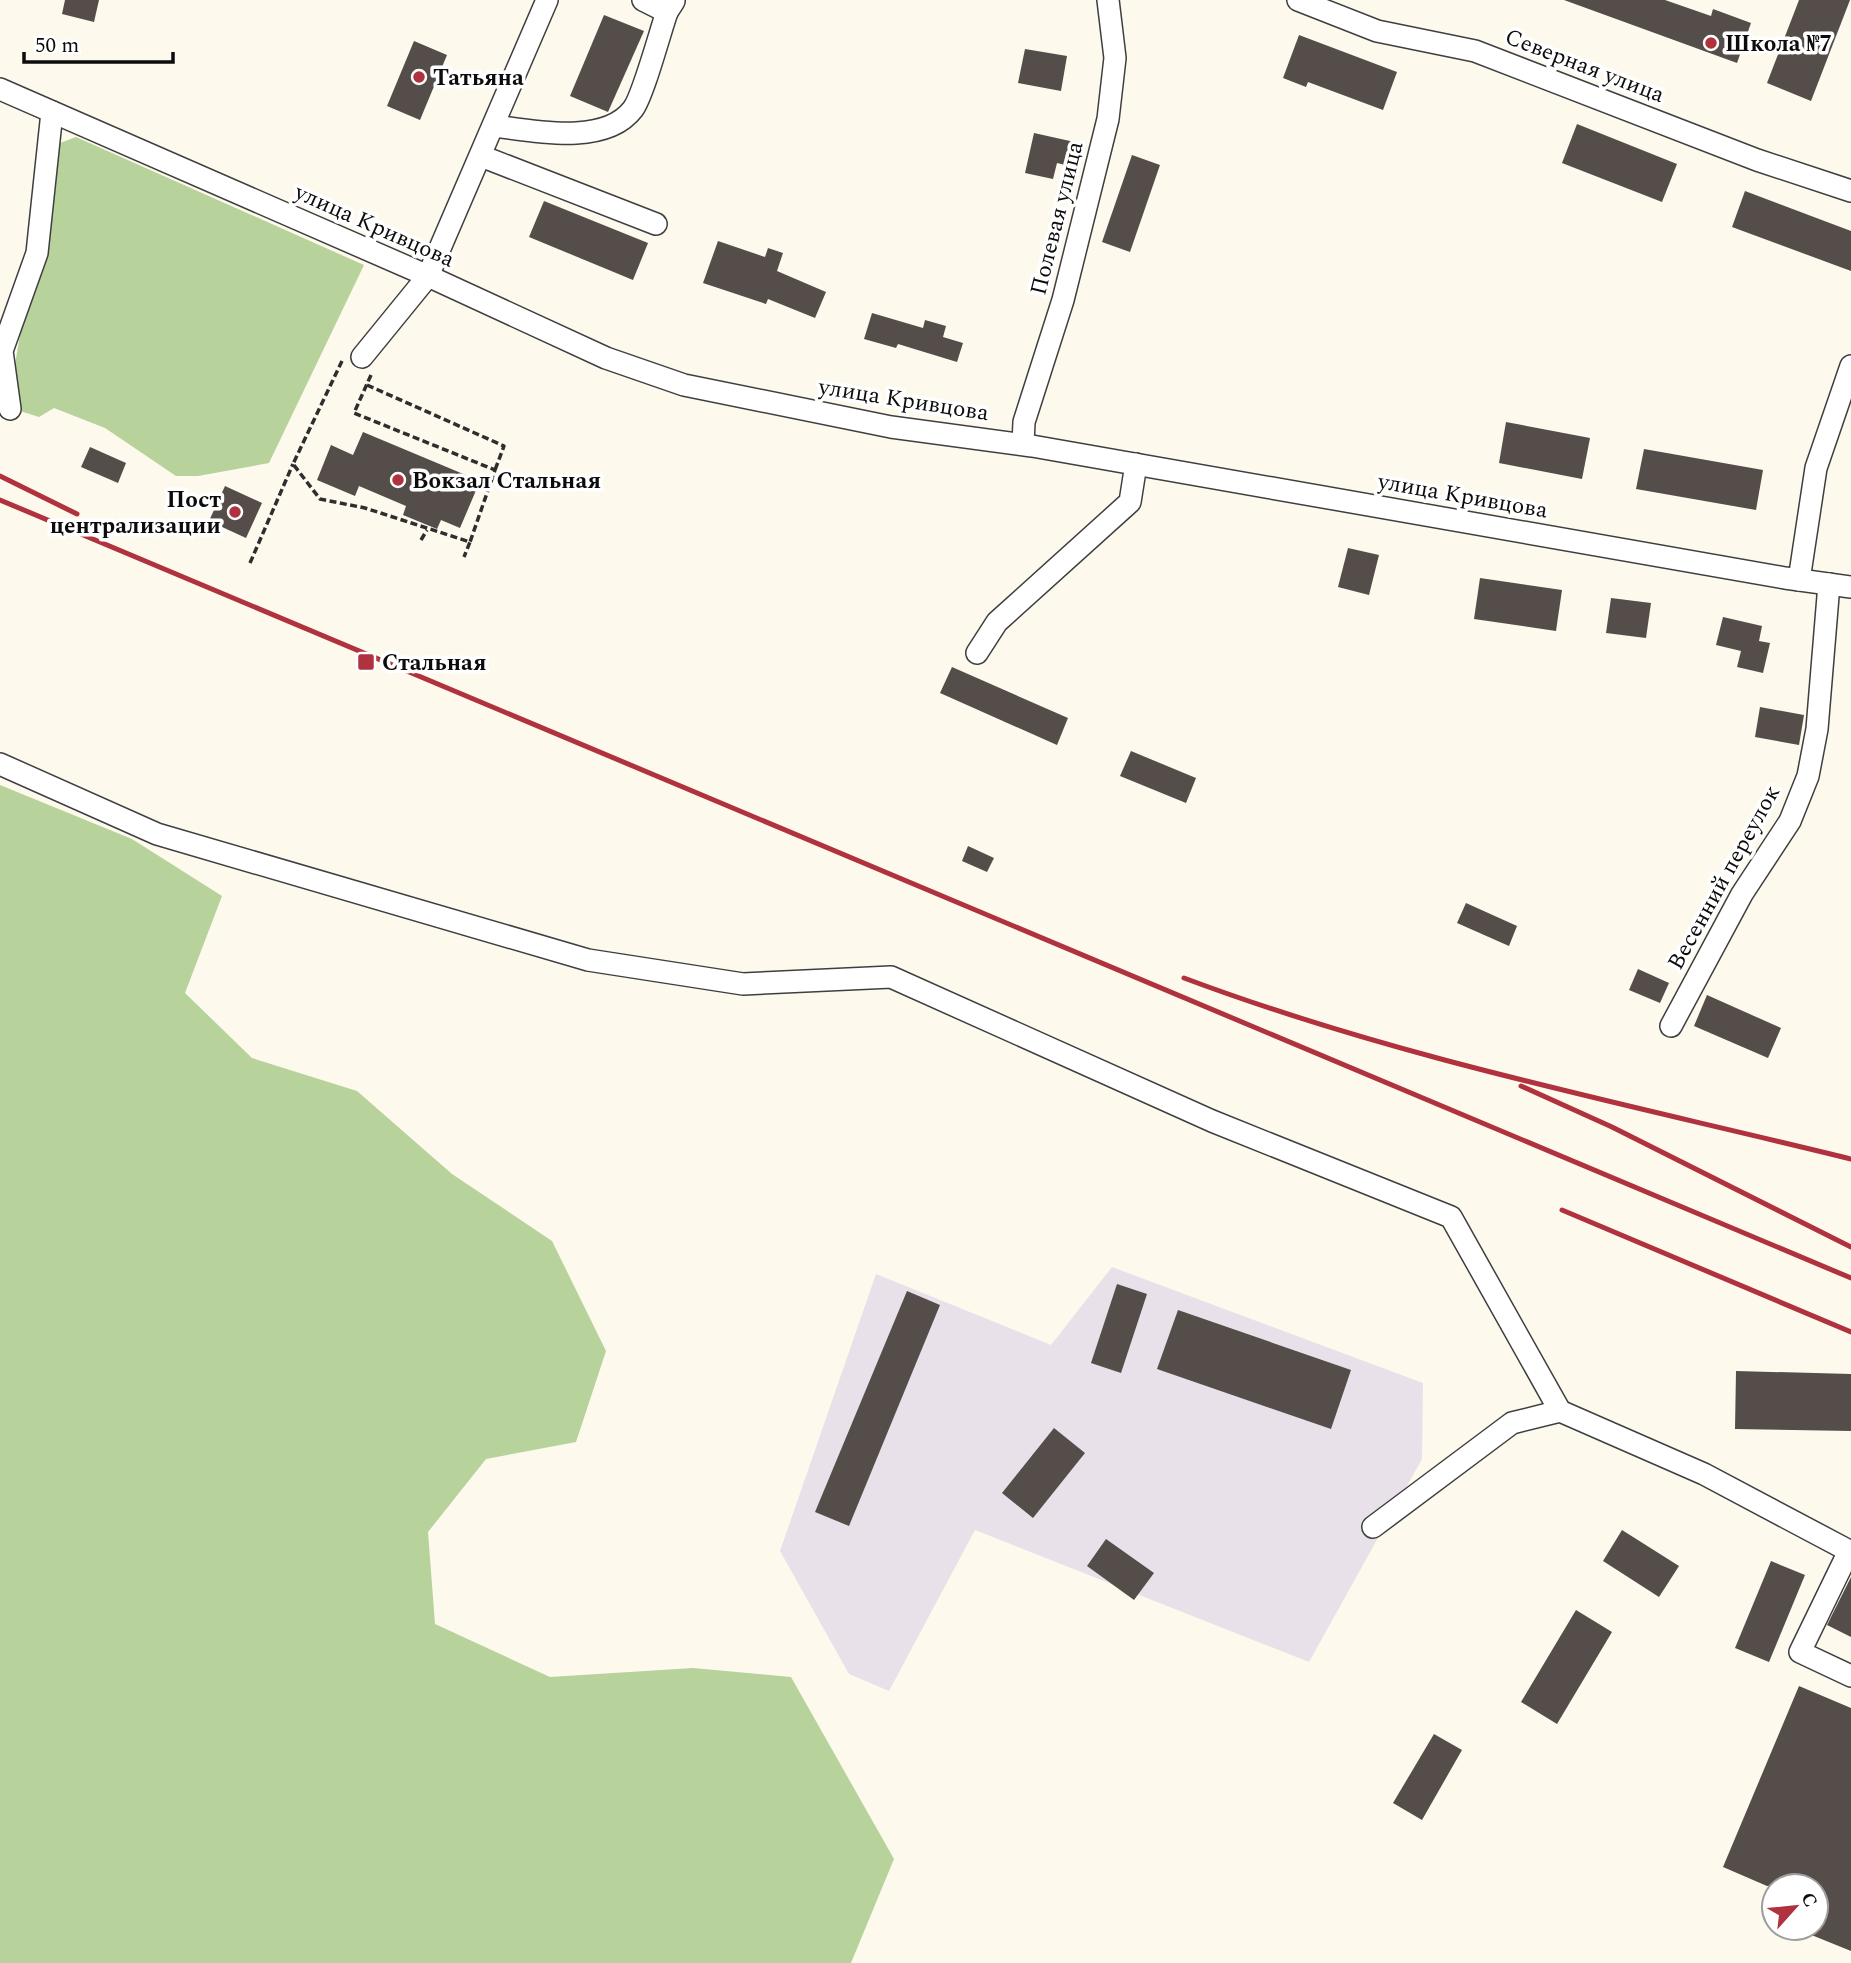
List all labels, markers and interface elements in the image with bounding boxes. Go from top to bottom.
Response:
street label: Северная улица [1500,20,1669,113]
scale bar [24,21,173,65]
place label: Школа №7 [1725,27,1832,62]
text: 50 m [35,30,79,62]
marker: Школа №7 [1703,35,1719,51]
place label: Татьяна [433,61,524,96]
marker: Татьяна [411,69,427,85]
street label: Полевая улица [1021,138,1093,299]
street label: улица Кривцова [288,175,460,277]
street label: улица Кривцова [815,370,991,431]
place label: Вокзал Стальная [412,464,601,499]
street label: улица Кривцова [1374,464,1550,529]
marker: Вокзал Стальная [390,472,406,488]
place label: Пост централизации [50,483,221,544]
marker: Пост централизации [227,504,243,520]
place label: Стальная [382,646,486,681]
marker: Стальная [356,652,376,672]
street label: Весенний переулок [1659,779,1790,977]
north arrow [1760,1872,1830,1942]
text: С [1793,1887,1825,1913]

